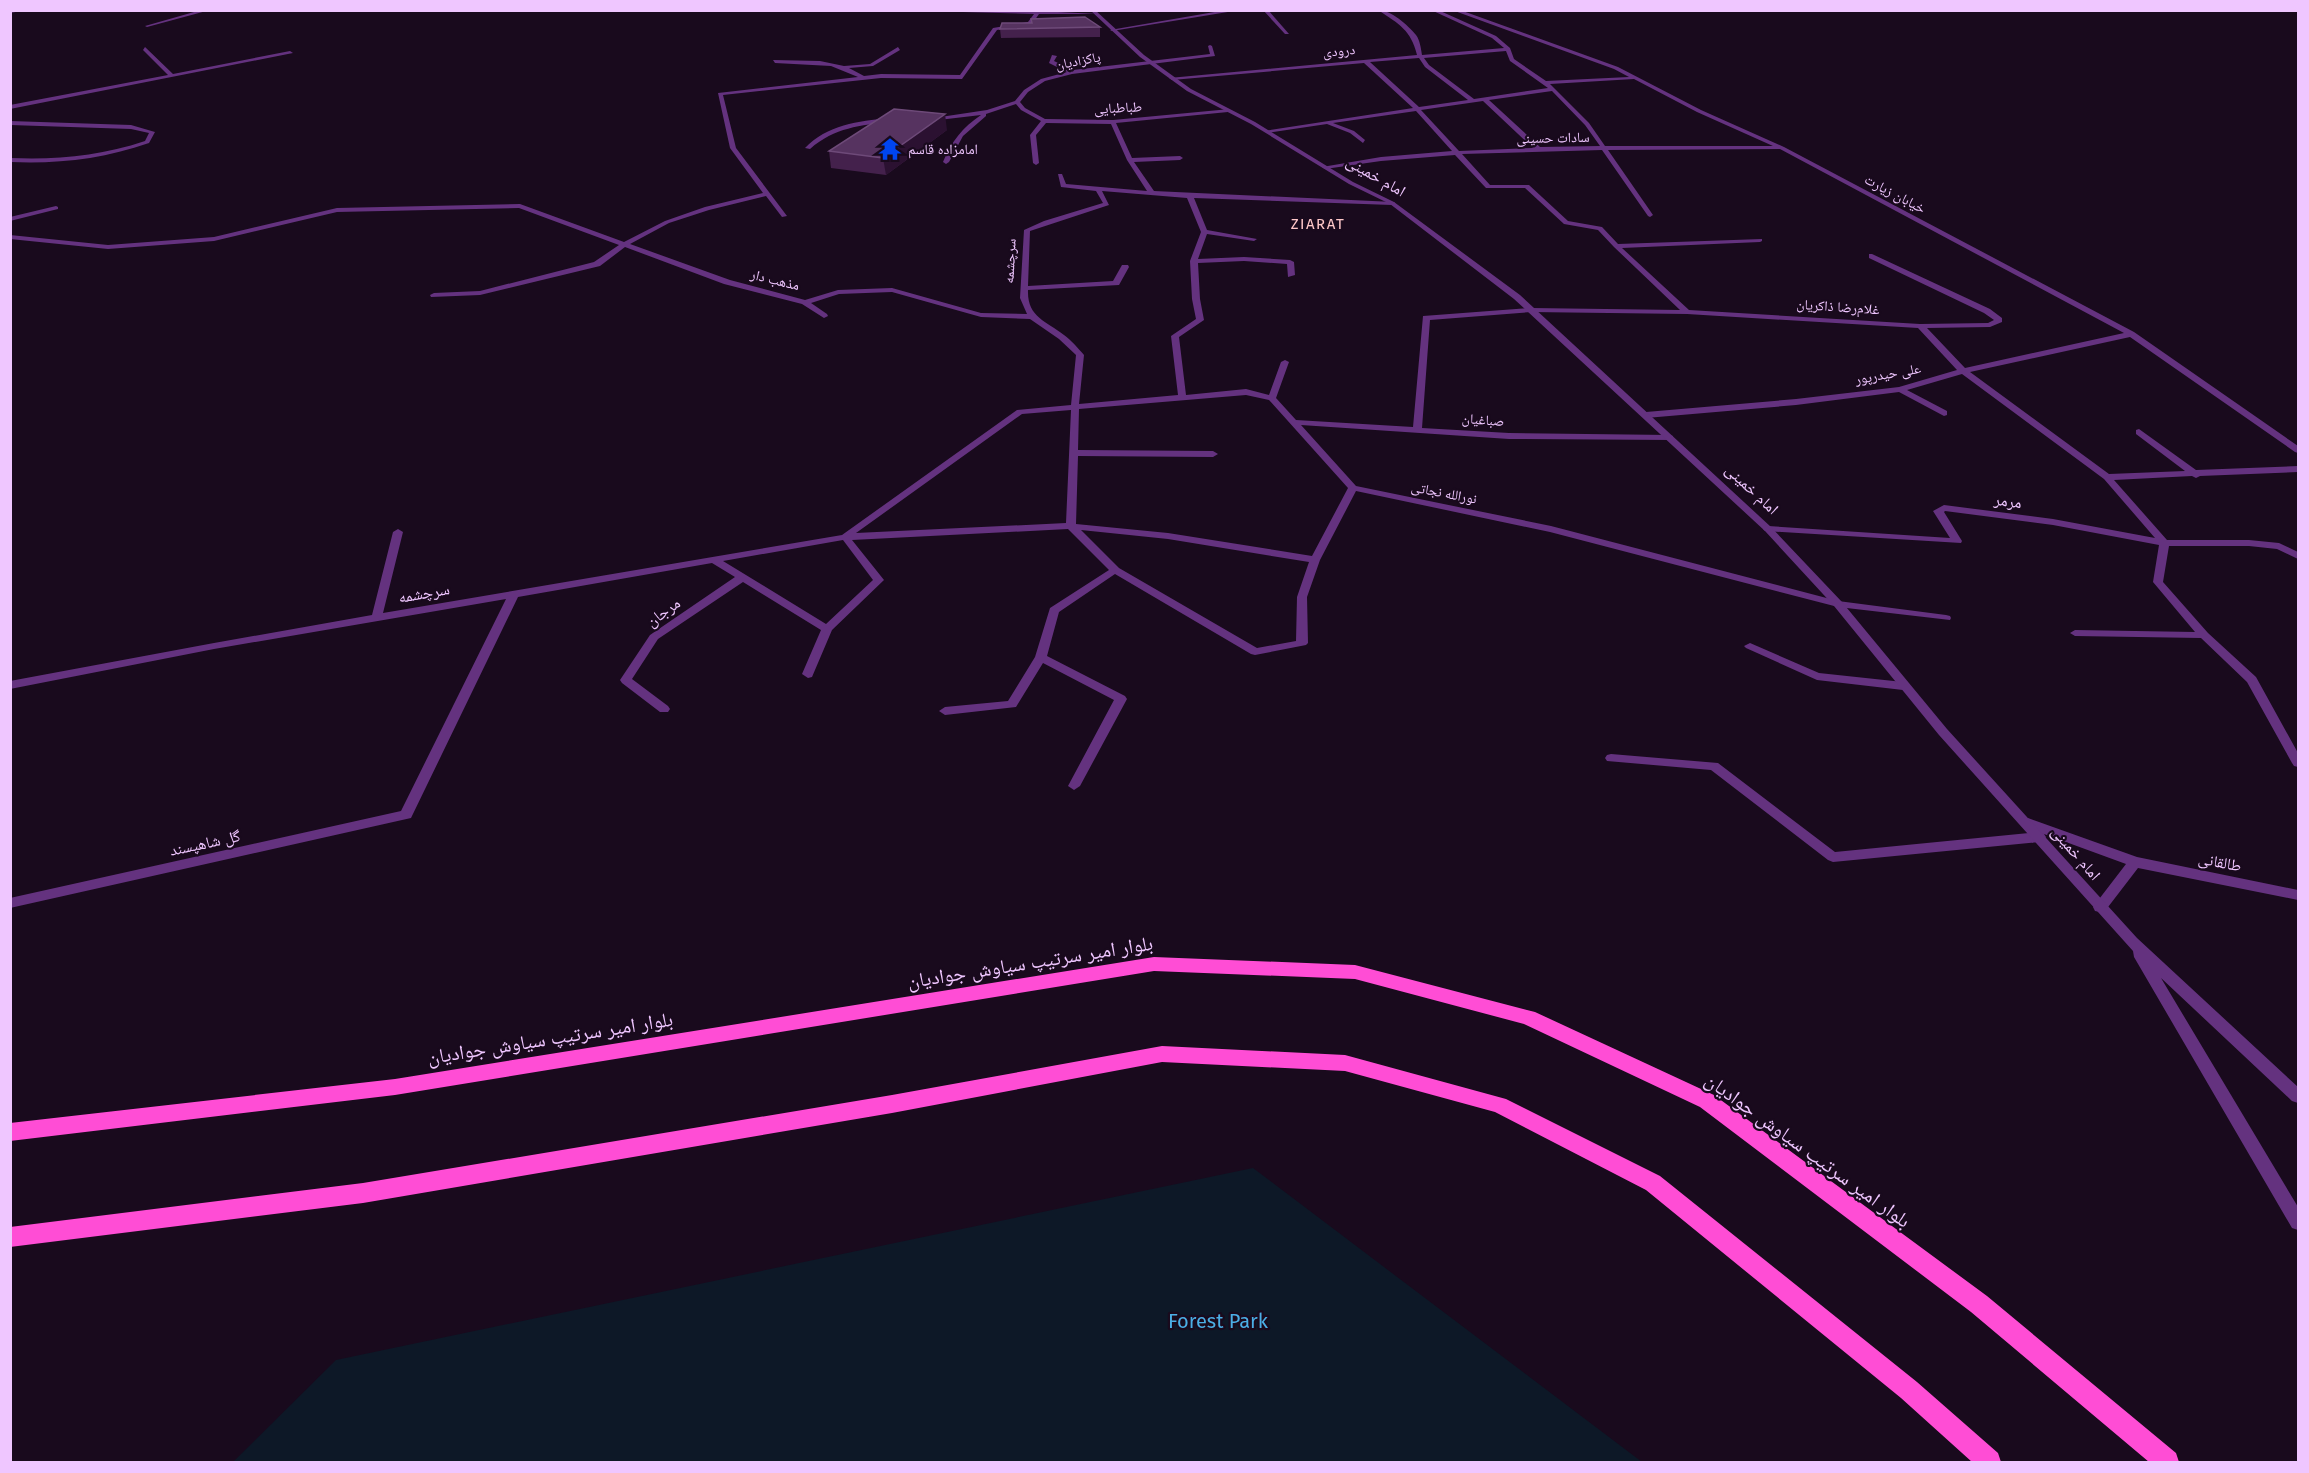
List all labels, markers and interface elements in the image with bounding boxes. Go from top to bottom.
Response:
street label: درودی [1322,41,1356,61]
street label: پاکزادیان [1054,48,1102,74]
street label: طباطبایی [1094,98,1142,118]
street label: سادات حسینی [1516,129,1590,147]
temple icon: امامزاده قاسم [877,136,903,162]
place label: امامزاده قاسم [908,141,978,159]
street label: امام خمینی [1342,151,1409,201]
street label: خیابان زیارت [1862,171,1929,217]
district label: ZIARAT [1291,215,1345,233]
street label: سرچشمه [1000,238,1020,284]
street label: مذهب دار [748,265,801,294]
street label: غلام‌رضا ذاکریان [1796,296,1880,319]
street label: علی حیدرپور [1853,360,1922,388]
street label: صباغیان [1461,410,1505,430]
street label: امام خمینی [1721,460,1782,519]
street label: نورالله نجاتی [1410,478,1479,508]
street label: مرمر [1992,490,2023,512]
street label: سرچشمه [397,579,451,607]
street label: مرجان [642,593,684,631]
street label: امام خمینی [2047,822,2105,885]
street label: گل شاهپسند [168,826,243,861]
street label: طالقانی [2197,849,2243,876]
street label: بلوار امیر سرتیپ سیاوش جوادیان [906,931,1154,993]
street label: بلوار امیر سرتیپ سیاوش جوادیان [426,1007,674,1069]
street label: بلوار امیر سرتیپ سیاوش جوادیان [1701,1067,1915,1233]
park label: Forest Park [1168,1309,1269,1333]

